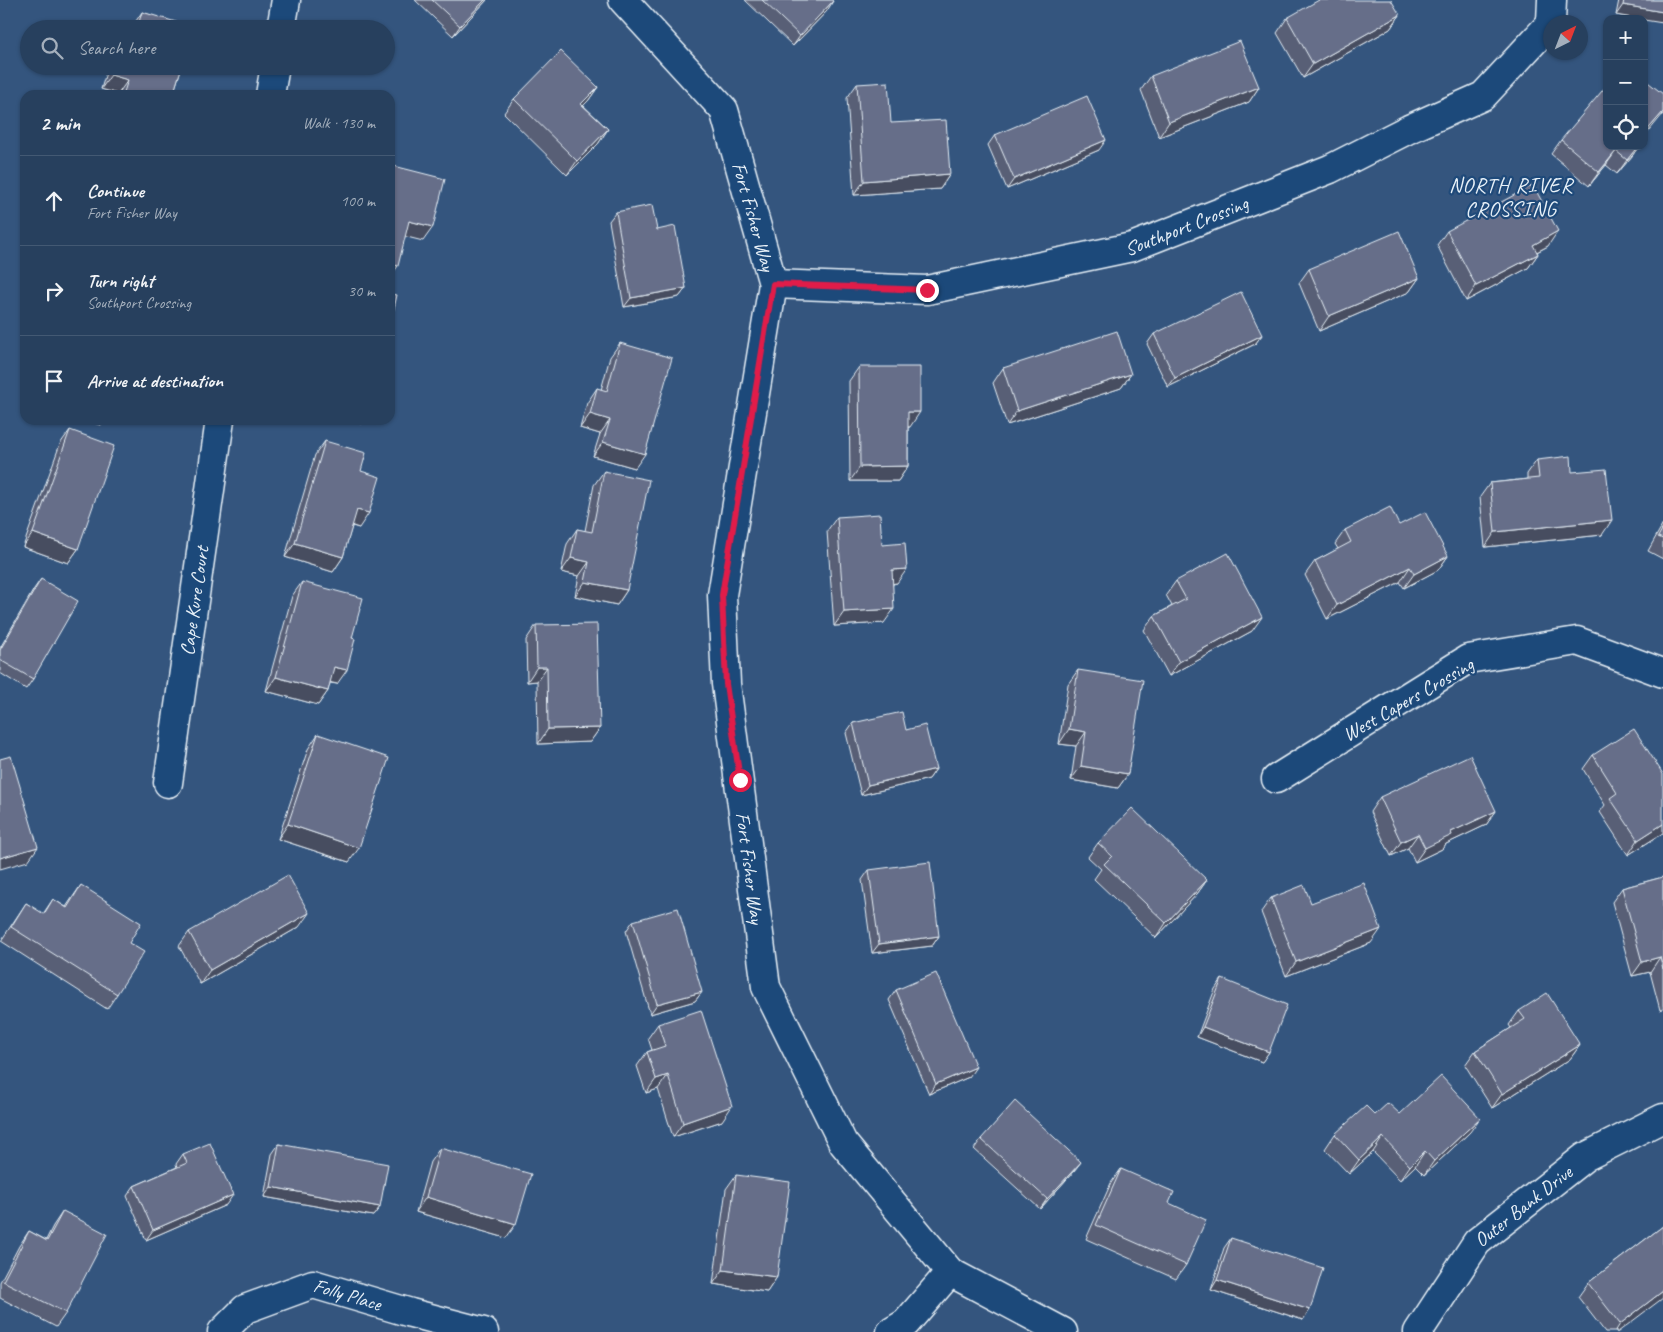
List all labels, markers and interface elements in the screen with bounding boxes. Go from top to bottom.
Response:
north arrow [1543,15,1588,60]
map controls [1603,15,1648,150]
button: + [1603,15,1648,60]
search box [20,20,395,75]
icon: search [38,34,66,62]
text: Search here [78,36,155,60]
button: − [1603,60,1648,105]
button: locate [1603,105,1648,150]
text: 2 min [40,110,80,136]
text: Walk · 130 m [303,113,375,133]
street label: Fort Fisher Way [726,159,781,276]
district label: NORTH RIVER CROSSING [1449,172,1575,222]
text: Continue [87,179,144,203]
icon: ahead [40,187,68,215]
street label: Southport Crossing [1123,190,1253,261]
text: 100 m [341,191,375,211]
text: Fort Fisher Way [87,203,177,223]
text: Turn right [87,269,154,293]
icon: right [40,277,68,305]
route end [916,279,939,302]
text: 30 m [348,281,375,301]
text: Southport Crossing [87,293,191,313]
icon: arrive [40,367,68,395]
text: Arrive at destination [87,369,223,393]
street label: Cape Kure Court [174,542,215,657]
street label: West Capers Crossing [1338,651,1479,747]
route start [729,769,752,792]
street label: Fort Fisher Way [730,811,770,927]
street label: Outer Bank Drive [1469,1159,1578,1253]
street label: Folly Place [311,1273,386,1317]

